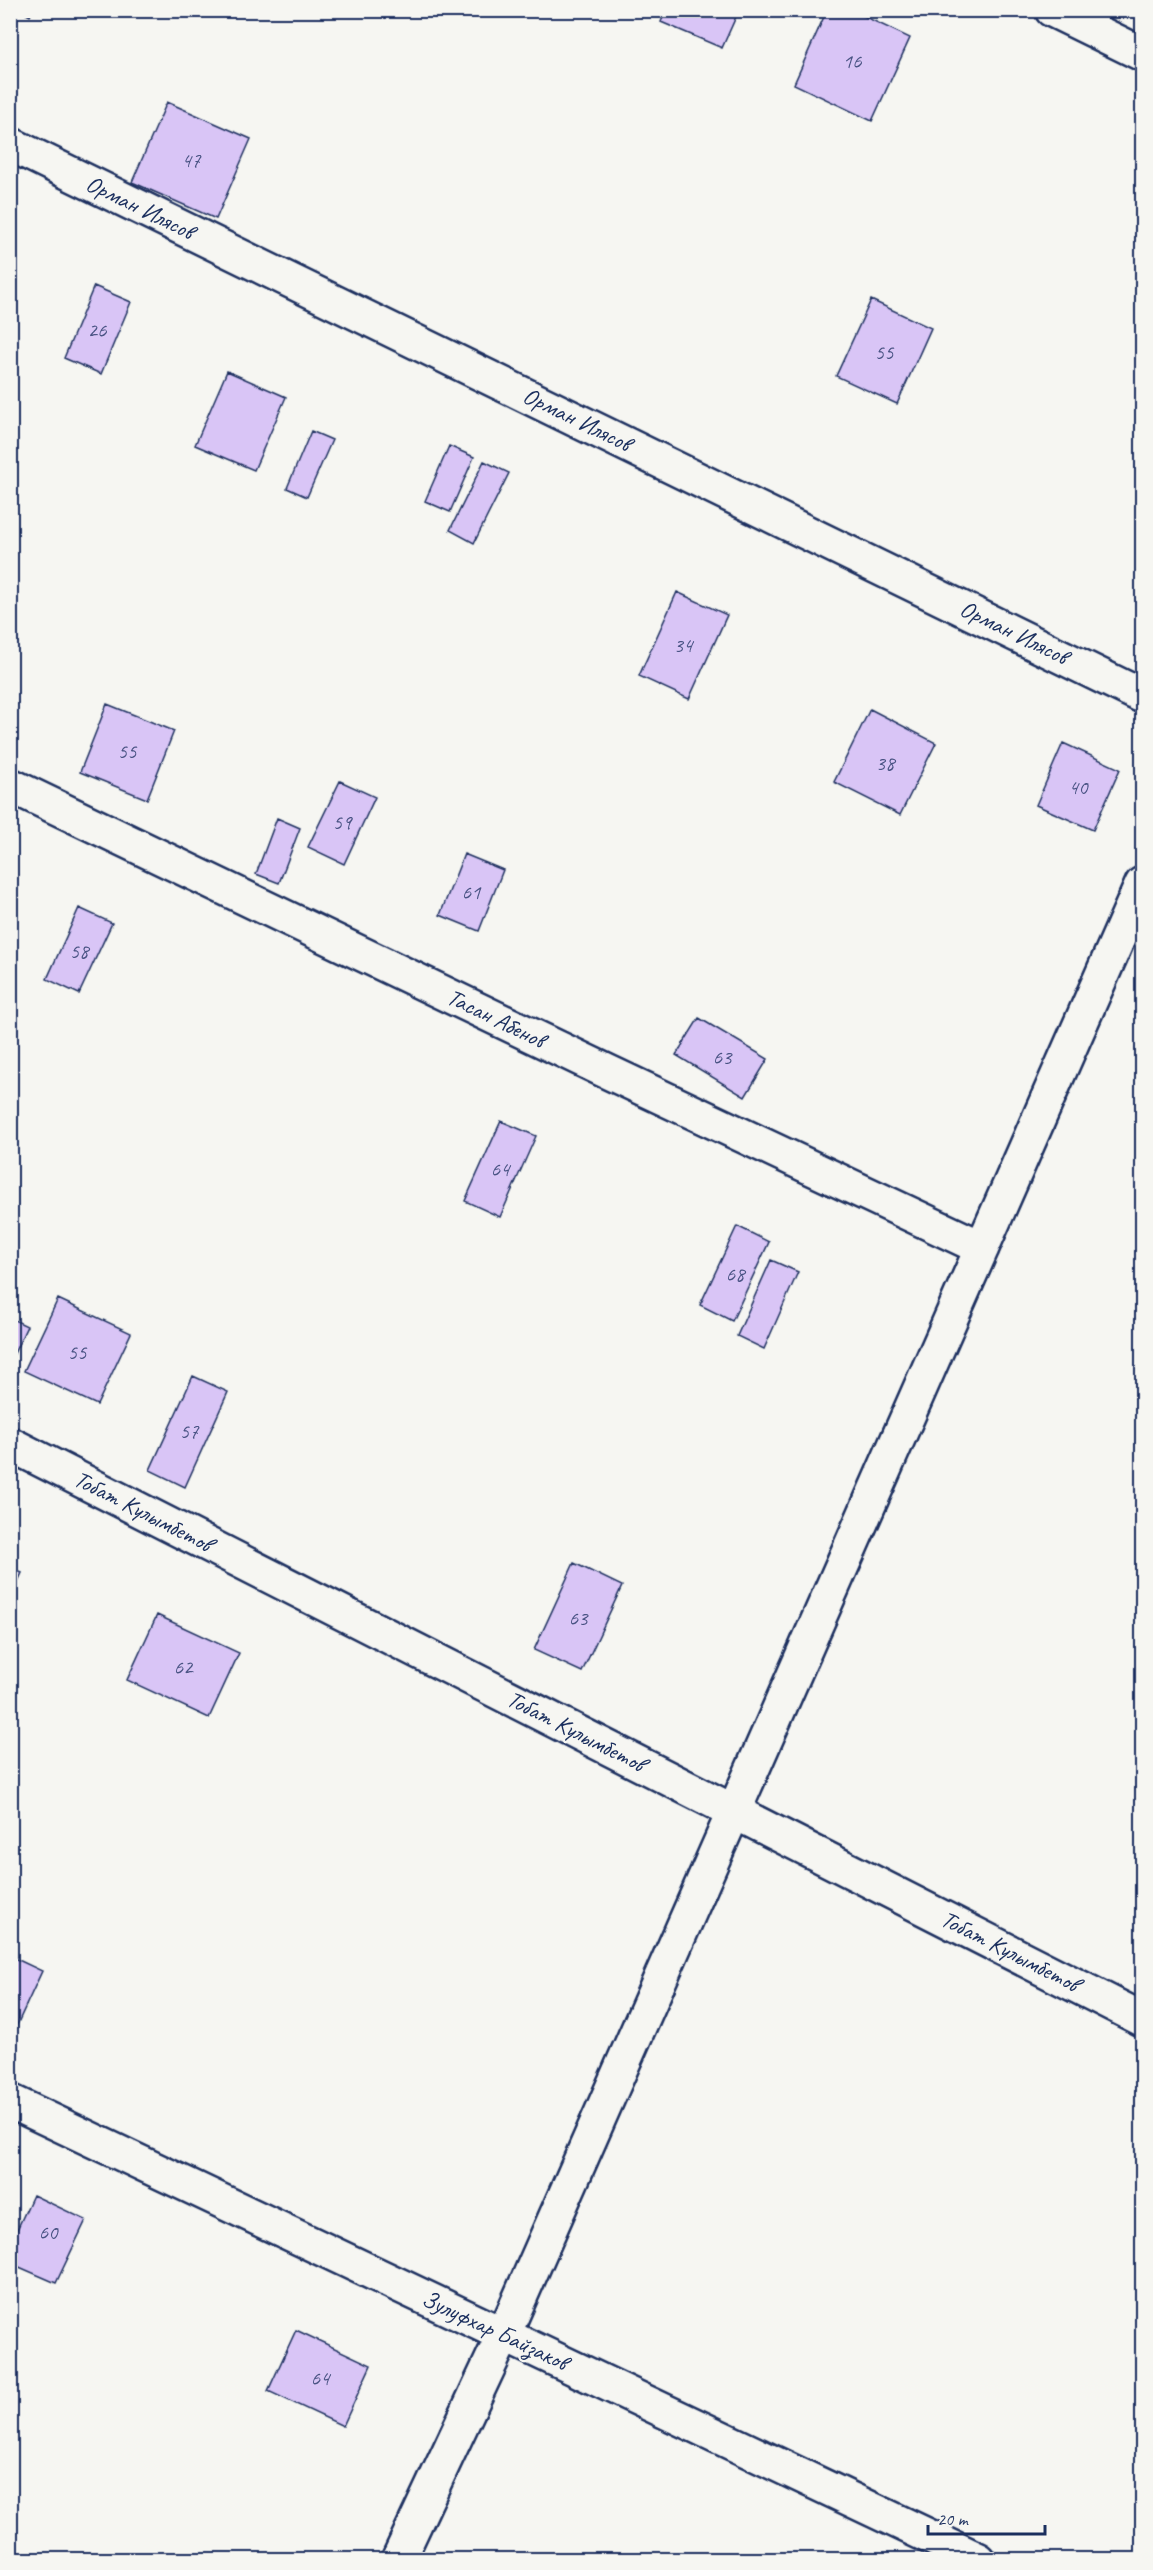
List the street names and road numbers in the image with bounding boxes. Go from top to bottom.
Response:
street label: Орман Илясов [81,168,203,248]
street label: Орман Илясов [518,380,640,460]
street label: Орман Илясов [955,593,1077,673]
street label: Тасан Абенов [442,982,553,1056]
street label: Тобат Кулымбетов [69,1463,222,1561]
street label: Тобат Кулымбетов [502,1683,655,1781]
street label: Тобат Кулымбетов [936,1903,1089,2001]
street label: Зулуфхар Байзаков [417,2283,577,2380]

